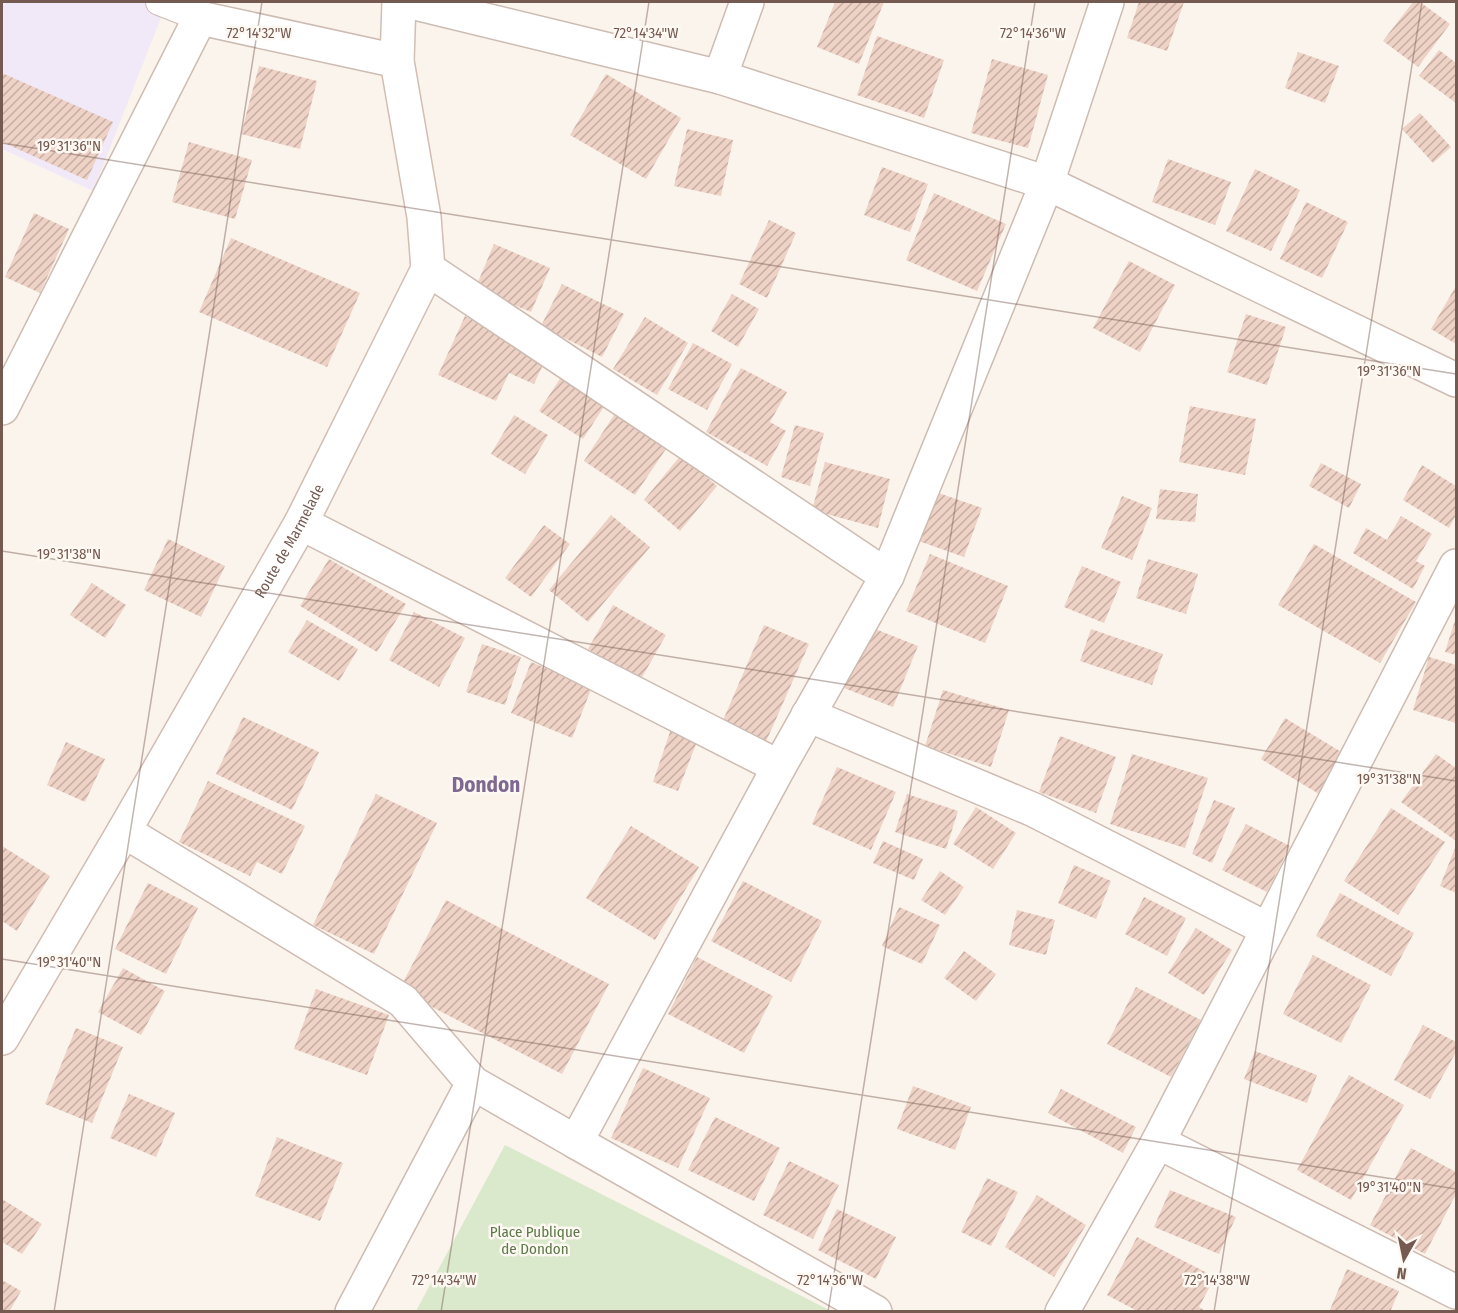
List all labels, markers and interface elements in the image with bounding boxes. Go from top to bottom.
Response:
text: 72°14'32"W [226,24,292,42]
text: 72°14'34"W [613,24,679,42]
text: 72°14'36"W [1000,24,1066,42]
text: 19°31'36"N [37,137,101,155]
text: 19°31'36"N [1357,362,1421,380]
street label: Route de Marmelade [251,481,328,601]
text: 19°31'38"N [37,545,101,563]
text: 19°31'38"N [1357,770,1421,788]
district label: Dondon [452,772,520,798]
text: 19°31'40"N [37,953,101,971]
text: 19°31'40"N [1357,1178,1421,1196]
park label: Place Publique de Dondon [490,1223,580,1258]
north arrow [1374,1229,1434,1289]
text: N [1396,1263,1408,1283]
text: 72°14'34"W [411,1271,477,1289]
text: 72°14'36"W [797,1271,863,1289]
text: 72°14'38"W [1184,1271,1250,1289]

